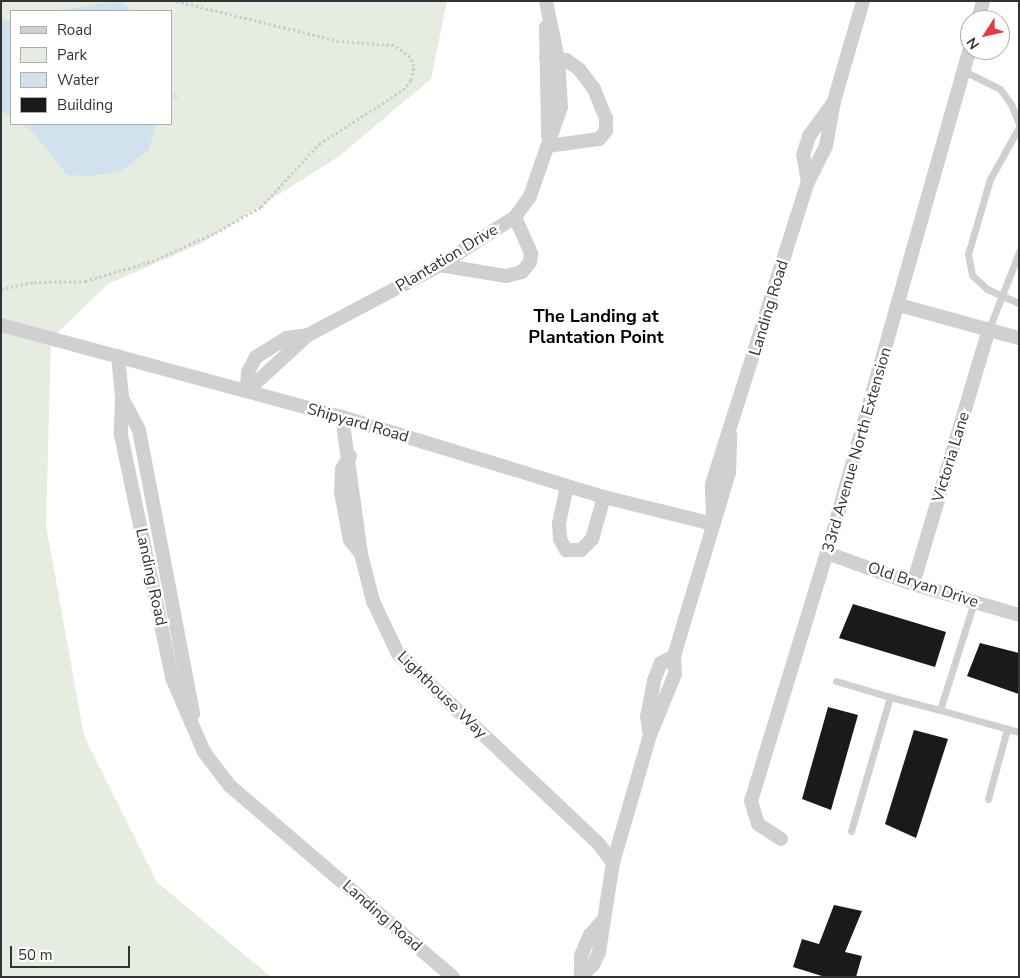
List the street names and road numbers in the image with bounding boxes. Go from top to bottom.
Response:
street label: Plantation Drive [392,220,502,296]
street label: Landing Road [745,258,793,358]
street label: 33rd Avenue North Extension [818,345,896,555]
street label: Shipyard Road [305,399,411,447]
street label: Victoria Lane [928,410,974,504]
street label: Landing Road [131,527,171,627]
street label: Old Bryan Drive [865,558,981,612]
street label: Lighthouse Way [393,647,491,743]
street label: Landing Road [338,876,426,956]

